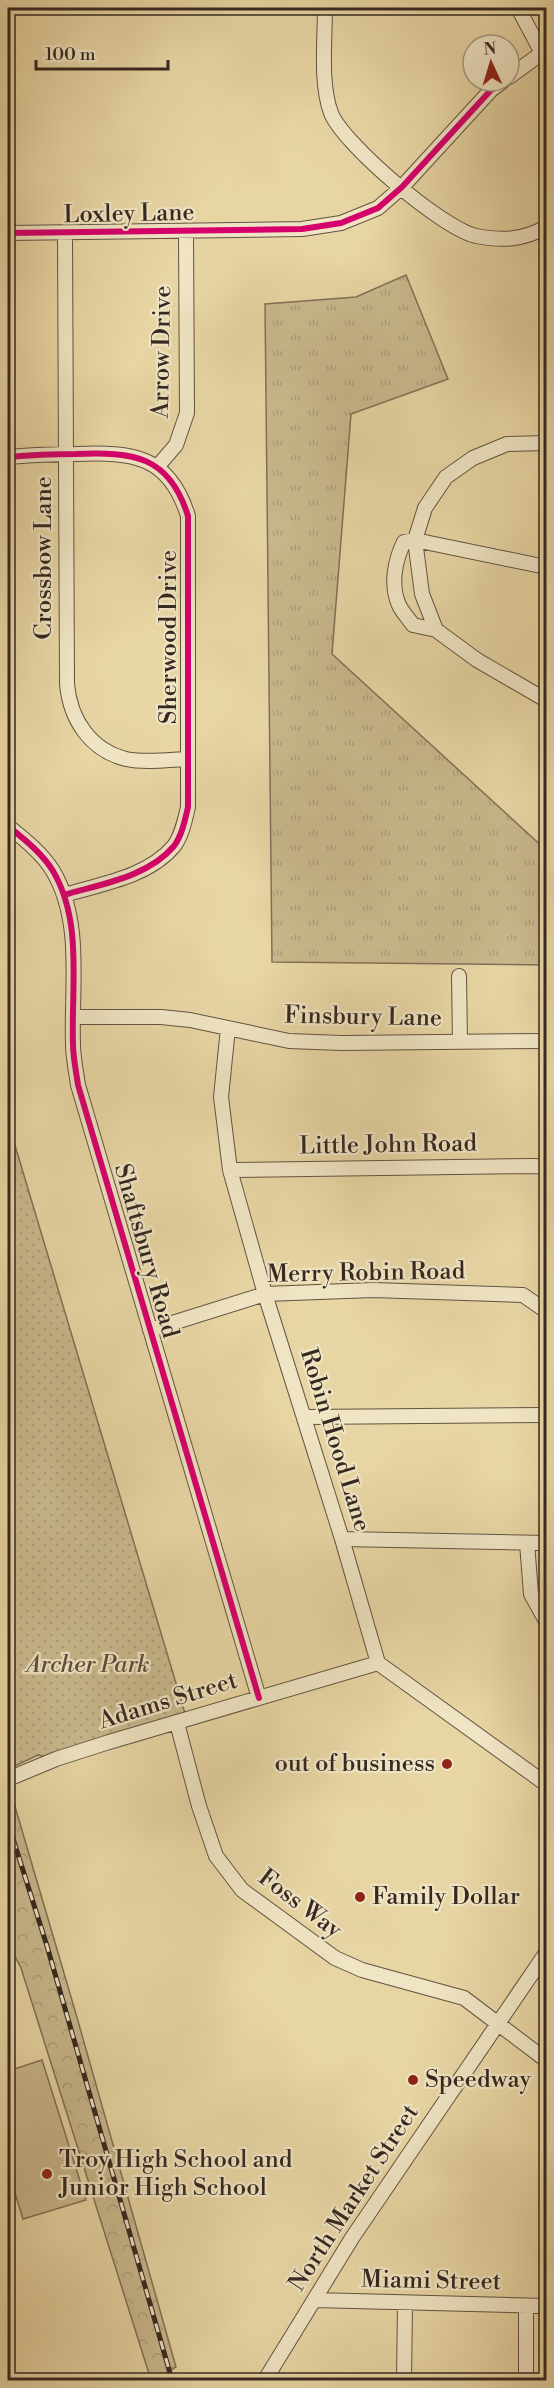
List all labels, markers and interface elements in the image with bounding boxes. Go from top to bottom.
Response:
scale bar [36,33,168,71]
north arrow [461,33,521,93]
text: N [483,39,497,59]
text: 100 m [45,43,96,66]
street label: Loxley Lane [63,198,195,230]
street label: Arrow Drive [146,285,178,420]
street label: Crossbow Lane [29,476,59,640]
street label: Sherwood Drive [154,550,184,724]
street label: Finsbury Lane [284,1001,442,1033]
street label: Little John Road [299,1128,478,1162]
street label: Shaftsbury Road [107,1161,185,1342]
street label: Merry Robin Road [267,1256,466,1290]
street label: Robin Hood Lane [293,1345,377,1535]
park label: Archer Park [23,1650,150,1680]
street label: Adams Street [94,1666,241,1737]
place label: out of business [274,1749,435,1779]
marker: out of business [440,1757,454,1771]
street label: Foss Way [252,1863,348,1945]
place label: Family Dollar [372,1882,520,1912]
marker: Family Dollar [353,1890,367,1904]
place label: Speedway [425,2065,531,2095]
marker: Speedway [406,2073,420,2087]
street label: North Market Street [282,2099,426,2297]
place label: Troy High School and Junior High School [58,2145,293,2203]
marker: Troy High School and Junior High School [40,2167,54,2181]
street label: Miami Street [361,2265,502,2297]

